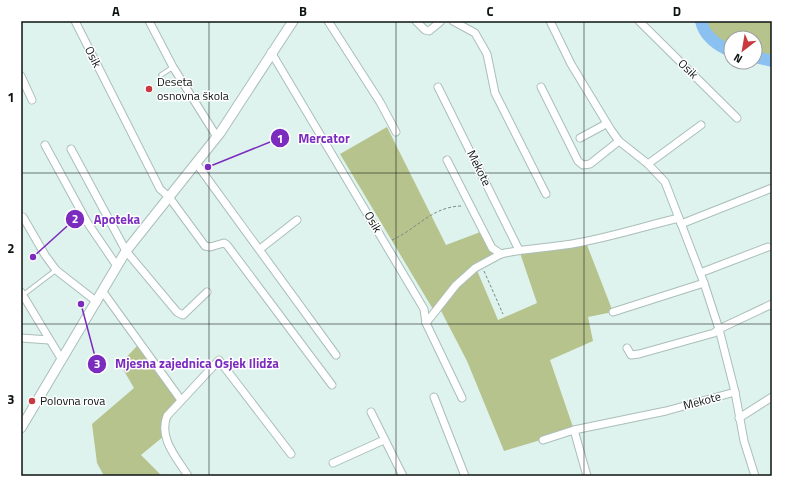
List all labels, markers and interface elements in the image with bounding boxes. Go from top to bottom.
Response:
text: A [112,1,120,21]
text: B [299,1,307,21]
text: C [486,1,494,21]
text: D [673,1,681,21]
north arrow [723,30,763,70]
street label: Osik [80,43,107,71]
text: N [730,50,745,67]
street label: Osik [674,54,703,83]
place label: Deseta osnovna škola [157,72,229,105]
marker: Deseta osnovna škola [144,84,154,94]
text: 1 [7,87,15,107]
callout: Mercator [270,126,358,151]
text: Mercator [298,128,350,148]
text: 1 [277,129,283,148]
street label: Mekote [462,146,497,189]
callout: Apoteka [65,207,148,232]
street label: Osik [360,208,387,236]
text: 2 [72,209,78,228]
text: Apoteka [94,209,141,229]
text: 2 [7,238,15,258]
callout: Mjesna zajednica Osjek Ilidža [87,351,287,376]
text: Mjesna zajednica Osjek Ilidža [115,353,279,373]
text: 3 [94,354,100,373]
street label: Mekote [681,386,723,415]
text: 3 [7,389,15,409]
place label: Polovna rova [40,391,105,410]
marker: Polovna rova [27,396,37,406]

